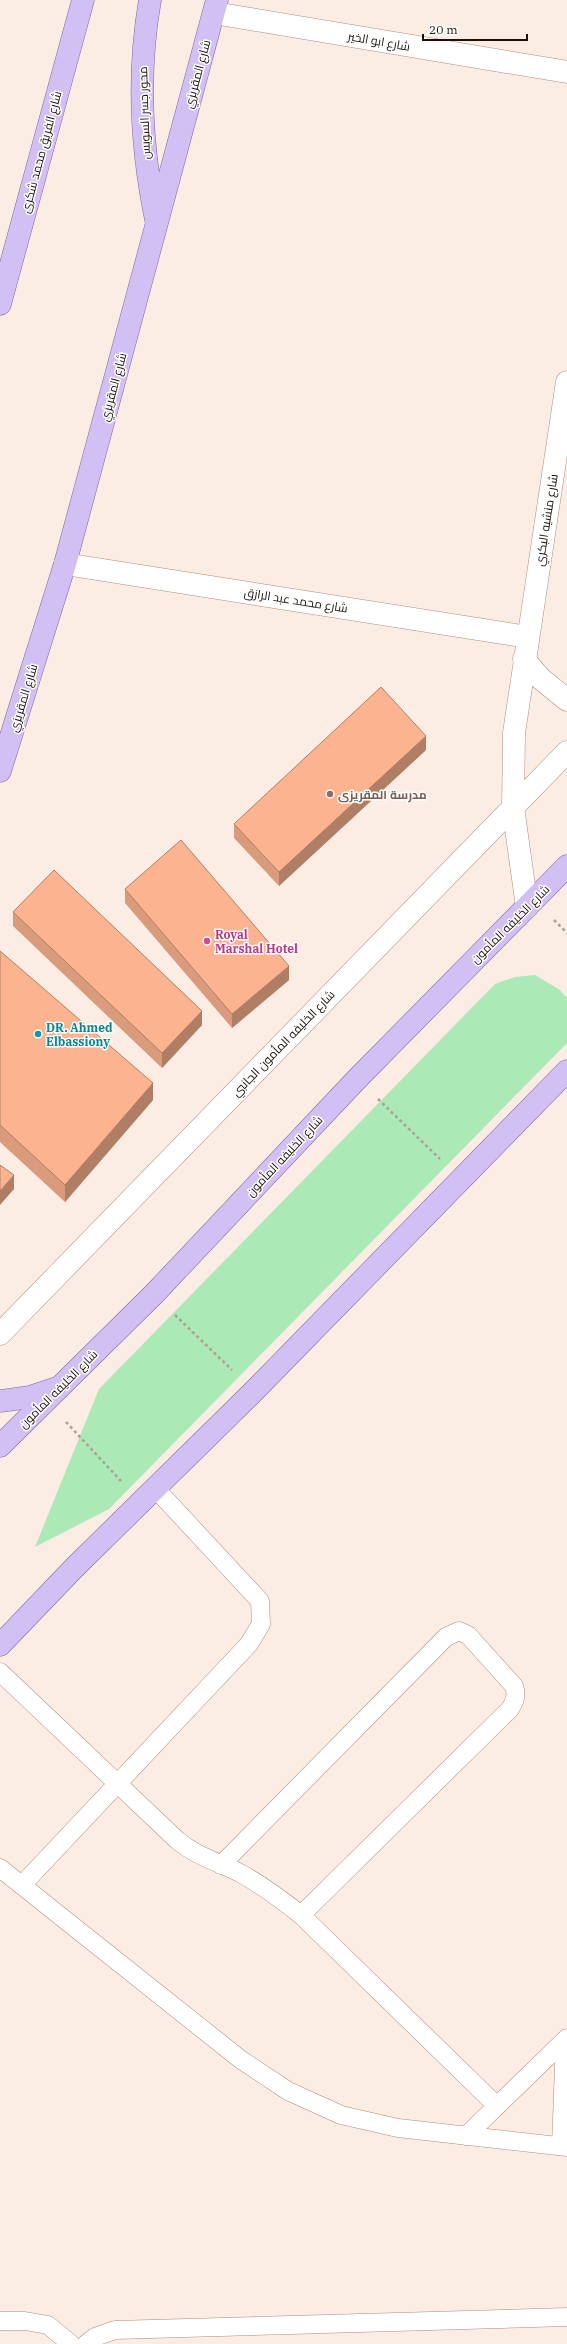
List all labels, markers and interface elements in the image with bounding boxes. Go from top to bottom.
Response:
scale bar [423,16,527,42]
text: 20 m [429,22,458,37]
street label: شارع ابو الخير [345,28,411,55]
street label: شارع المقريزي [181,38,216,111]
street label: محور جسر السويس [135,66,153,160]
street label: شارع الفريق محمد شكرى [17,89,66,215]
street label: شارع المقريزي [97,351,132,424]
street label: شارع منشيه البكري [531,473,564,568]
street label: شارع محمد عبد الرازق [243,584,349,617]
street label: شارع المقريزي [6,662,43,735]
place label: مدرسة المقريزى [338,787,427,803]
marker: مدرسة المقريزى [325,789,335,799]
street label: شارع الخليفه المأمون [468,881,553,967]
place label: Royal Marshal Hotel [215,927,298,956]
marker: Royal Marshal Hotel [202,936,212,946]
street label: شارع الخليفه المأمون الجانبي [228,987,340,1101]
place label: DR. Ahmed Elbassiony [46,1020,113,1049]
marker: DR. Ahmed Elbassiony [33,1029,43,1039]
street label: شارع الخليفه المأمون [243,1112,326,1200]
street label: شارع الخليفه المأمون [16,1346,101,1432]

